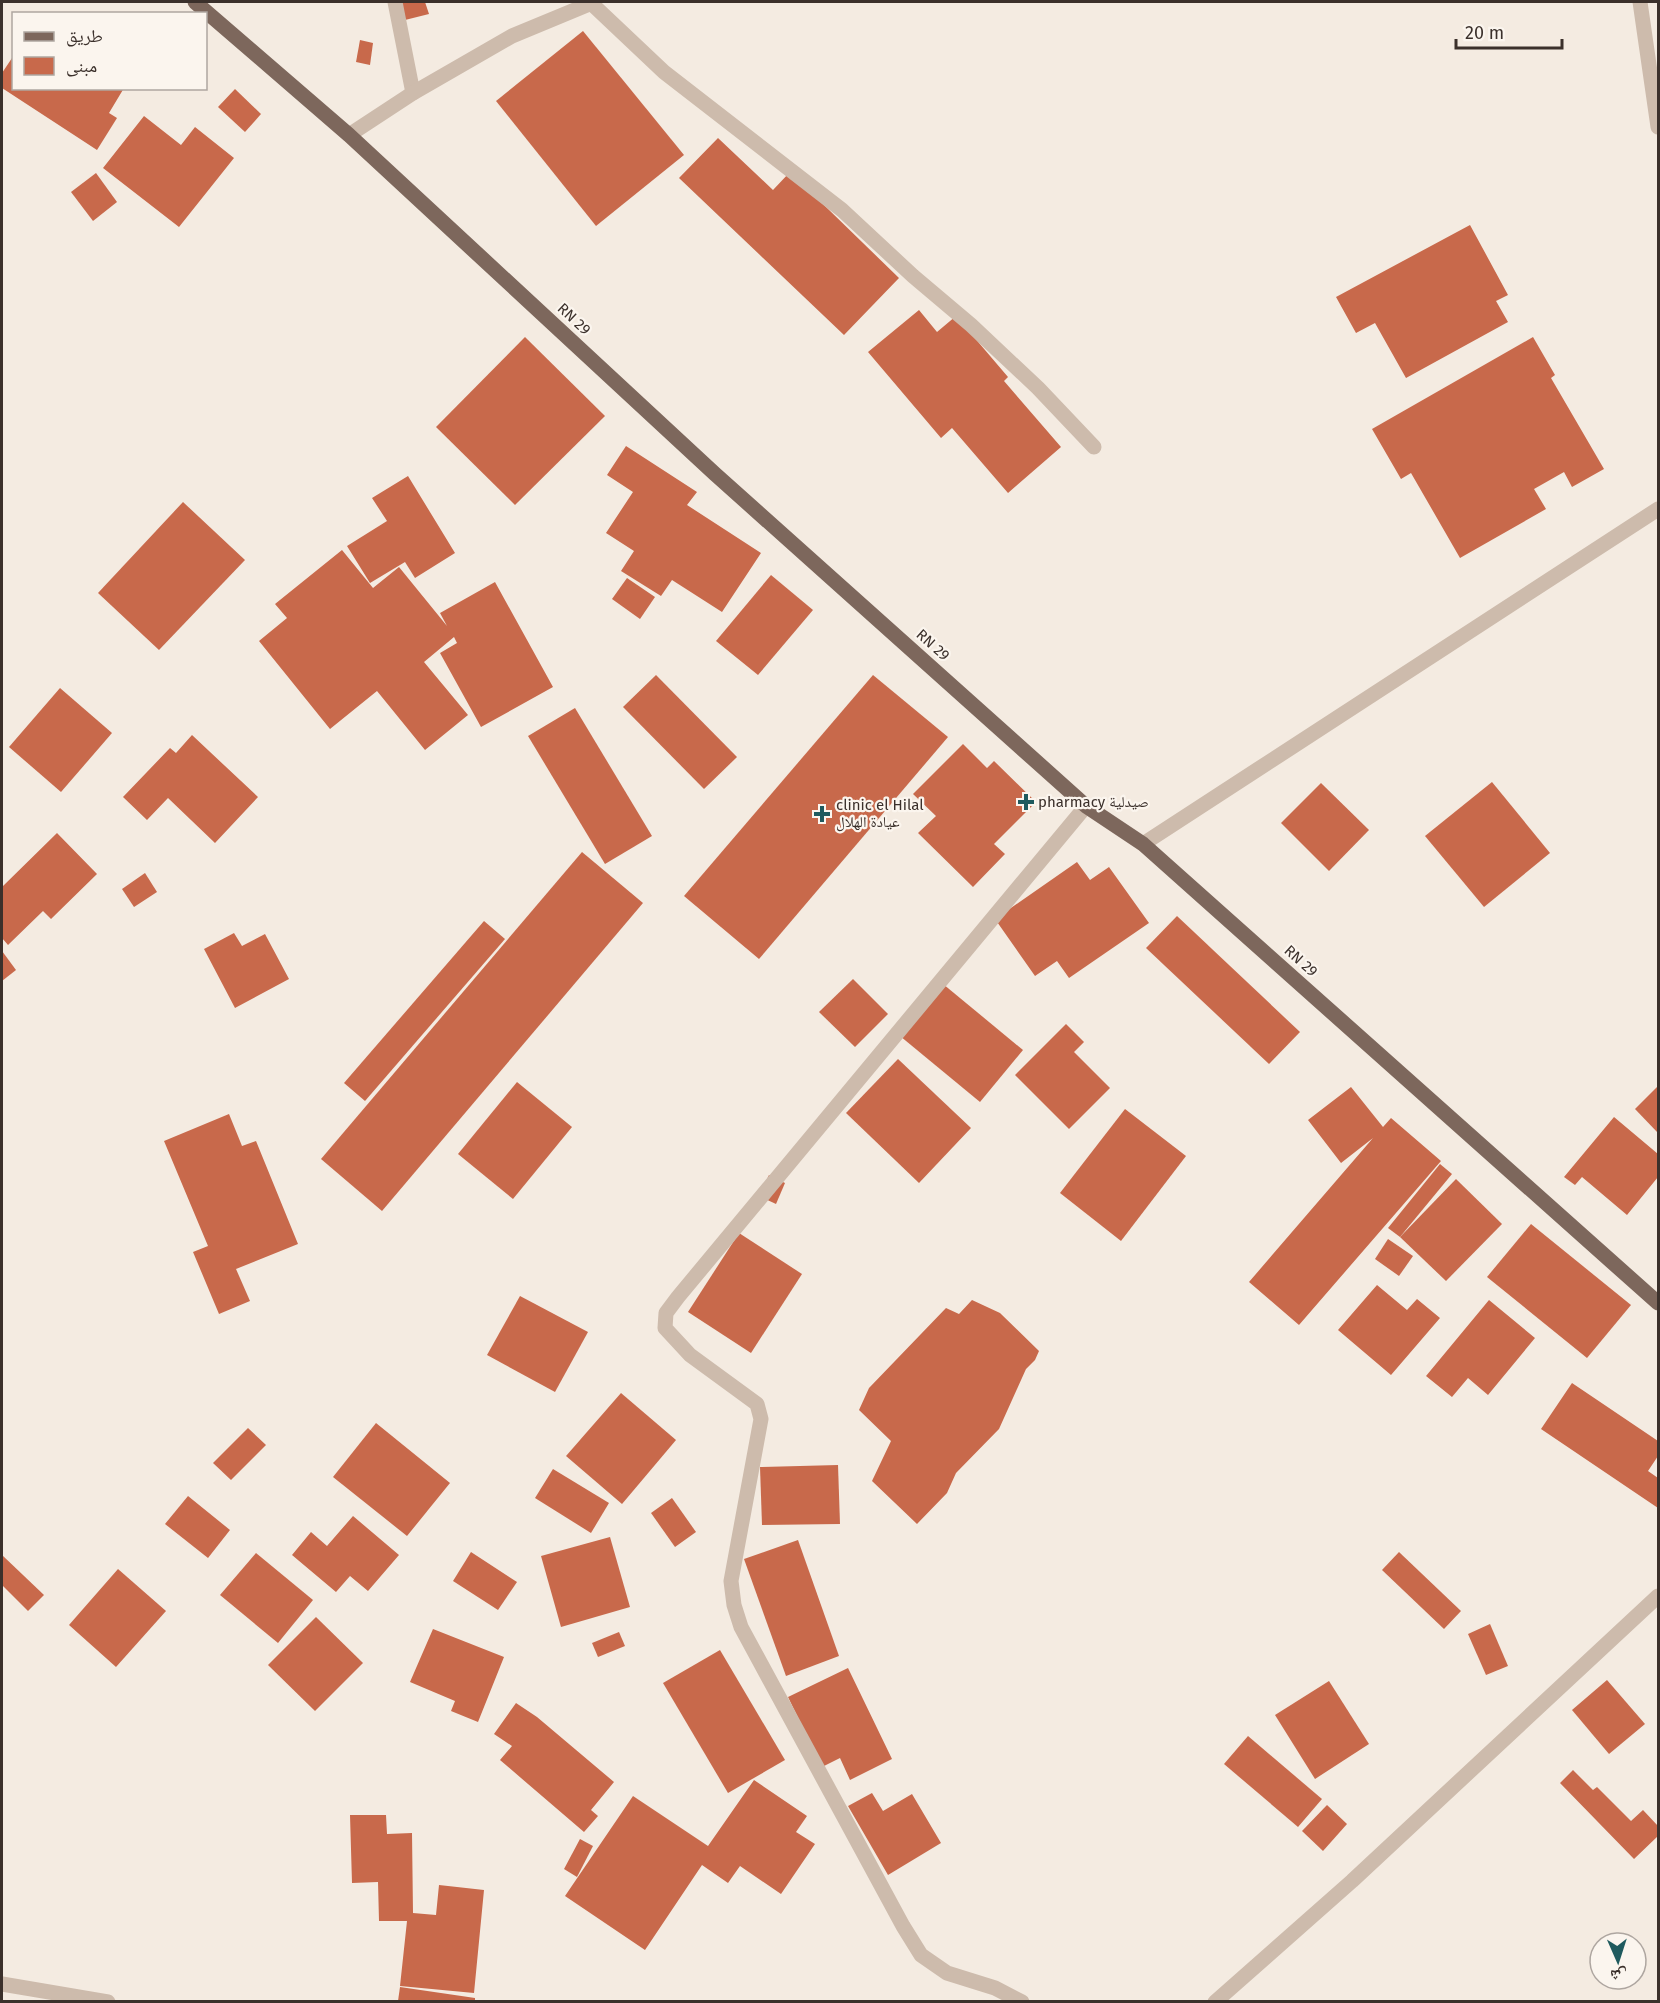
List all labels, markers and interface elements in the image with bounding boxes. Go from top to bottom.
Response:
legend [12,12,207,90]
scale bar [1456,12,1562,50]
text: 20 m [1465,22,1504,44]
text: طريق [66,25,103,47]
text: مبنى [66,55,97,77]
street label: RN 29 [554,299,594,339]
street label: RN 29 [913,625,953,665]
place label: pharmacy صيدلية [1038,793,1149,811]
marker: pharmacy صيدلية [1019,795,1033,809]
place label: clinic el Hilal عيادة الهلال [836,796,924,832]
marker: clinic el Hilal عيادة الهلال [813,805,831,823]
street label: RN 29 [1281,941,1321,981]
north arrow [1588,1931,1648,1991]
text: ش [1610,1966,1628,1985]

